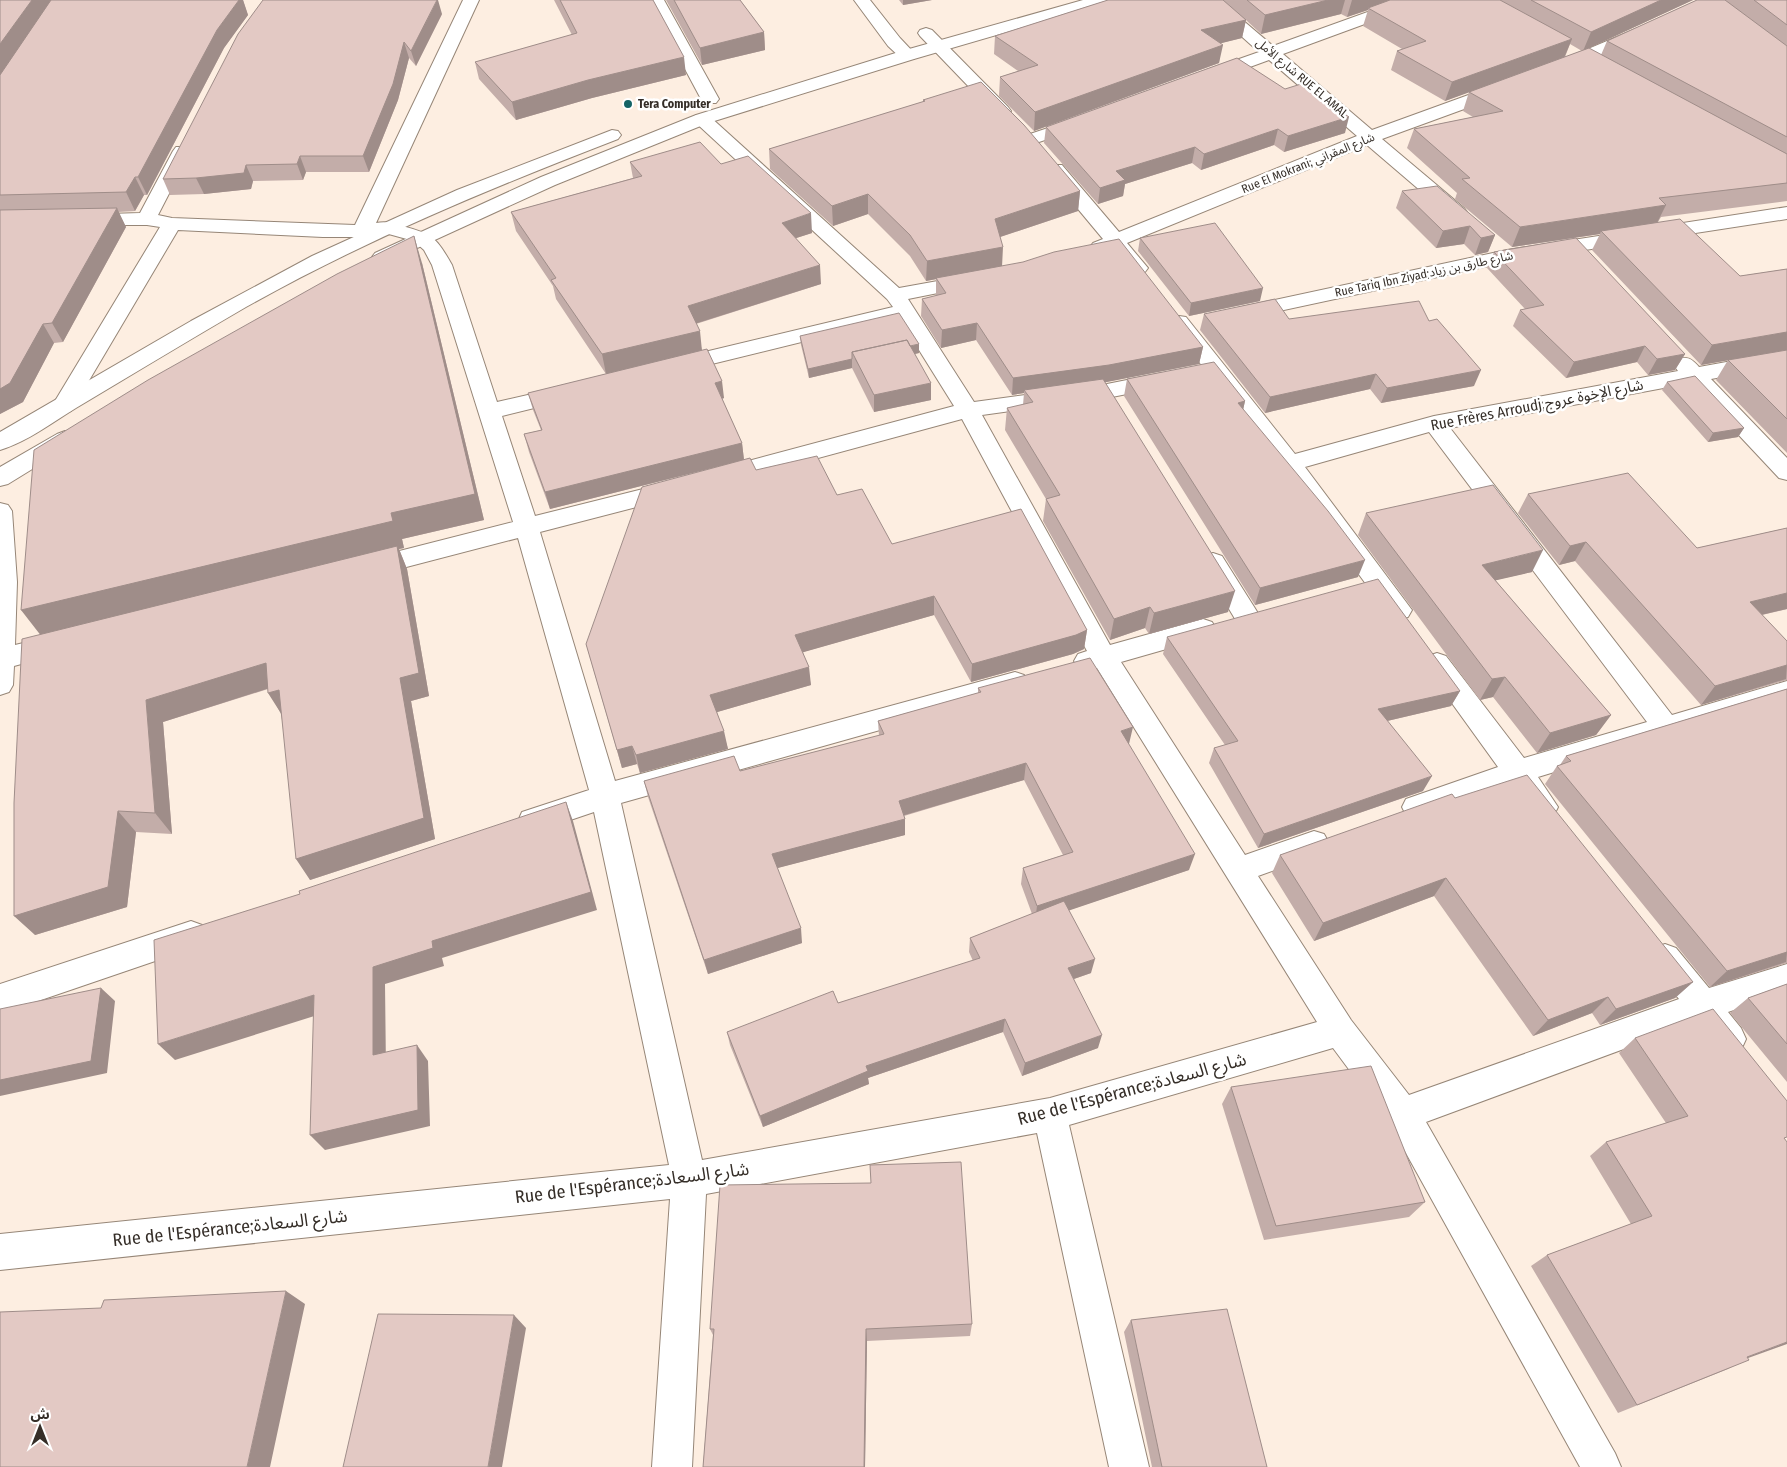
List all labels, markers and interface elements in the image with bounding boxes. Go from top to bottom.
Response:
street label: شارع الأمل RUE EL AMAL [1252,35,1351,123]
place label: Tera Computer [638,97,711,111]
marker: Tera Computer [622,98,634,110]
street label: Rue El Mokrani; شارع المقراني [1239,130,1378,199]
street label: Rue Tariq Ibn Ziyad;شارع طارق بن زياد [1334,248,1515,302]
street label: Rue Frères Arroudj;شارع الإخوة عروج [1429,375,1646,437]
street label: Rue de l'Espérance;شارع السعادة [1015,1048,1250,1133]
street label: Rue de l'Espérance;شارع السعادة [514,1158,751,1211]
street label: Rue de l'Espérance;شارع السعادة [112,1205,349,1254]
north arrow [15,1402,65,1452]
text: ش [30,1406,50,1423]

